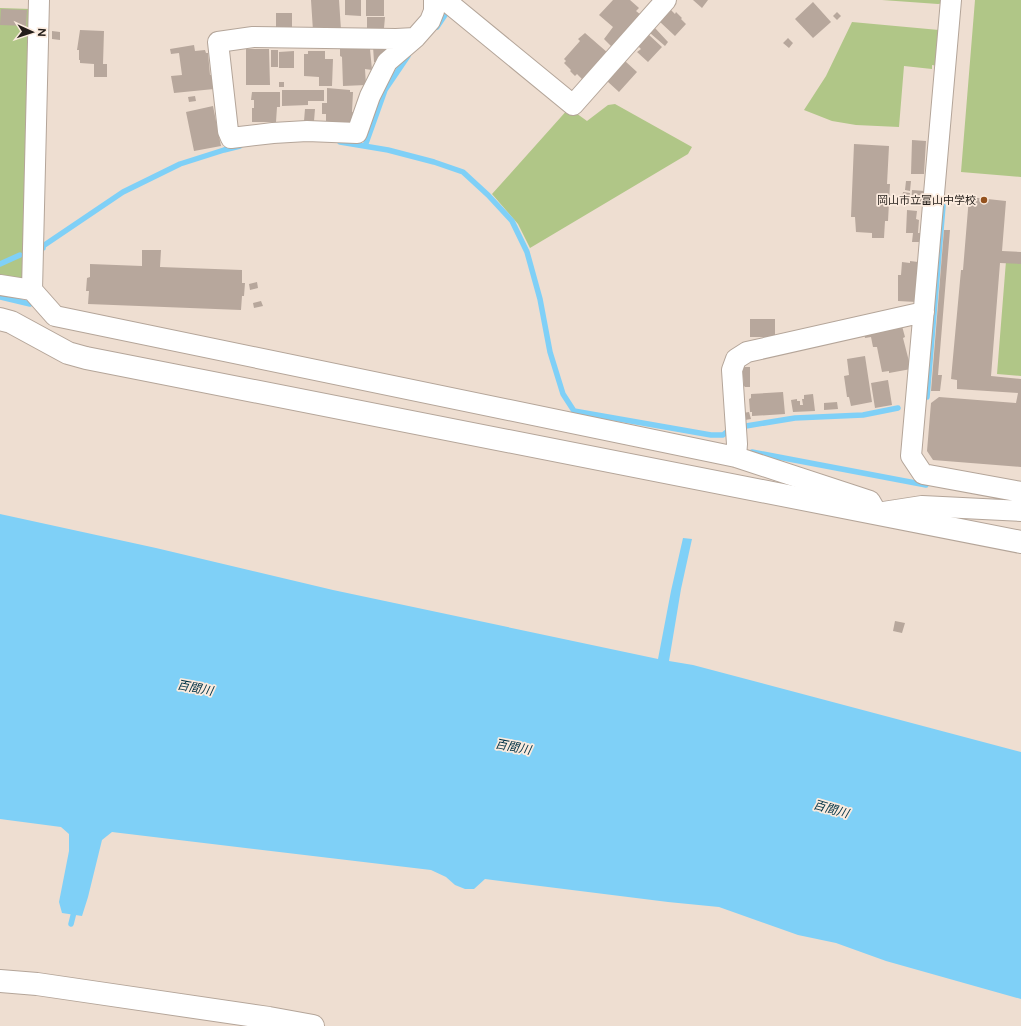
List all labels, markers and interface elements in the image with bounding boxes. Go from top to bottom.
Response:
north arrow [12,12,52,52]
text: N [35,28,48,37]
place label: 岡山市立富山中学校 [877,194,976,207]
marker: 岡山市立富山中学校 [979,195,989,205]
water label: 百間川 [176,678,216,699]
water label: 百間川 [494,737,534,758]
water label: 百間川 [812,797,852,821]

